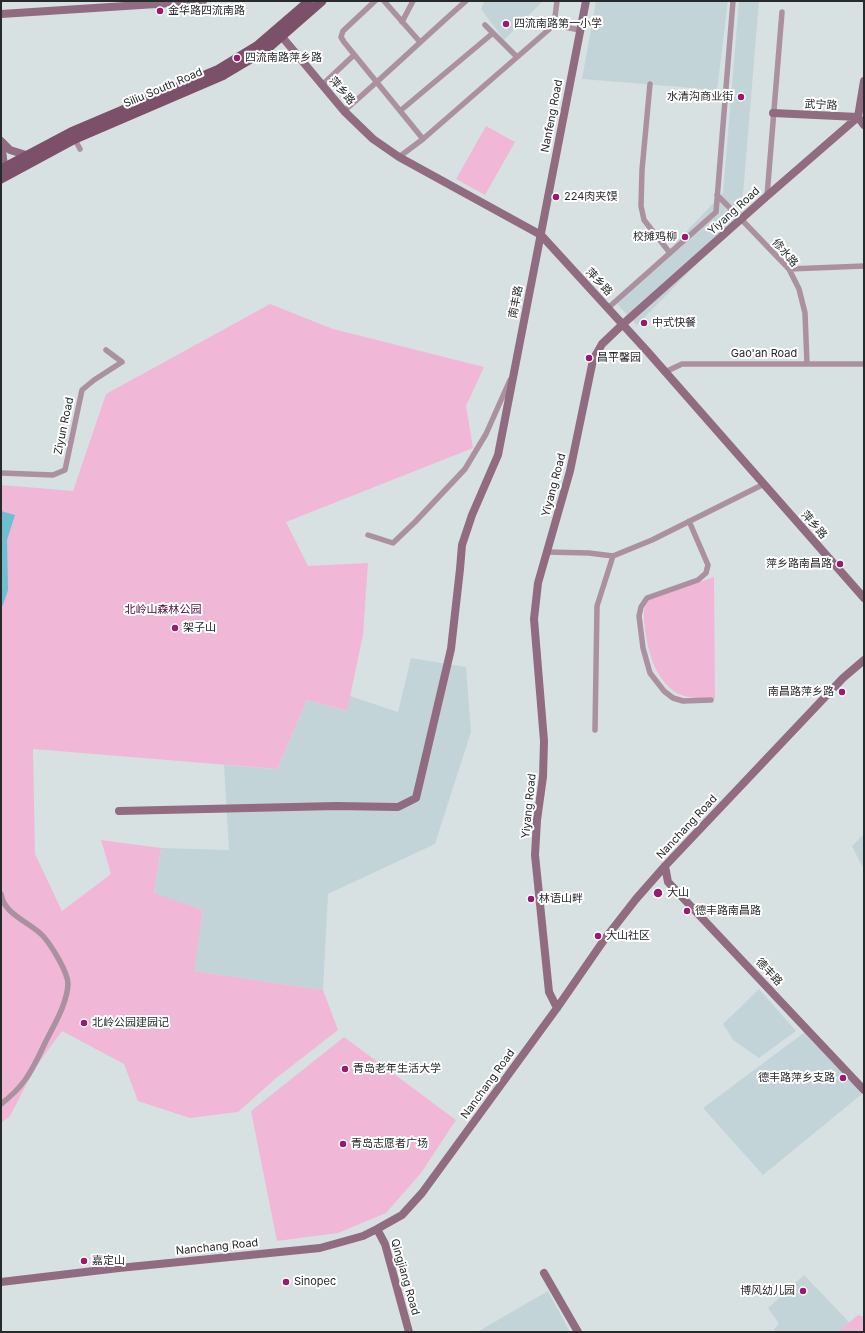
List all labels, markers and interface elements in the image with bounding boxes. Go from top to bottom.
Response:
place label: 金华路四流南路 [168,4,245,18]
marker: 金华路四流南路 [155,6,165,16]
place label: 四流南路第一小学 [514,17,602,31]
marker: 四流南路第一小学 [501,19,511,29]
place label: 四流南路萍乡路 [245,51,322,65]
marker: 四流南路萍乡路 [232,53,242,63]
street label: Siliu South Road [122,65,204,111]
street label: 萍乡路 [326,74,358,108]
street label: Nanfeng Road [538,78,566,154]
place label: 水清沟商业街 [667,90,733,104]
marker: 水清沟商业街 [736,92,746,102]
street label: 武宁路 [804,98,838,112]
street label: Yiyang Road [705,184,763,238]
place label: 224肉夹馍 [564,190,617,204]
marker: 224肉夹馍 [551,192,561,202]
place label: 校摊鸡柳 [633,230,677,244]
marker: 校摊鸡柳 [680,232,690,242]
street label: 修水路 [769,236,801,270]
street label: 萍乡路 [583,265,615,299]
street label: 南丰路 [506,285,526,319]
place label: 中式快餐 [652,316,696,330]
marker: 中式快餐 [639,318,649,328]
street label: Gao'an Road [731,347,797,361]
place label: 昌平馨园 [597,351,641,365]
marker: 昌平馨园 [584,353,594,363]
street label: Ziyun Road [51,396,77,456]
street label: Yiyang Road [539,452,569,518]
street label: 萍乡路 [798,508,830,542]
place label: 萍乡路南昌路 [766,557,832,571]
marker: 萍乡路南昌路 [835,559,845,569]
park label: 北岭山森林公园 [125,603,201,617]
place label: 架子山 [183,621,216,635]
marker: 架子山 [170,623,180,633]
place label: 南昌路萍乡路 [768,685,834,699]
marker: 南昌路萍乡路 [837,687,847,697]
street label: Yiyang Road [519,773,539,839]
street label: Nanchang Road [654,792,720,862]
place label: 大山 [667,886,689,900]
marker: 大山 [652,887,664,899]
place label: 林语山畔 [539,892,583,906]
marker: 林语山畔 [526,894,536,904]
place label: 德丰路南昌路 [695,904,761,918]
marker: 德丰路南昌路 [682,906,692,916]
place label: 大山社区 [606,929,650,943]
marker: 大山社区 [593,931,603,941]
street label: 德丰路 [753,955,785,989]
place label: 北岭公园建园记 [92,1016,169,1030]
marker: 北岭公园建园记 [79,1018,89,1028]
street label: Nanchang Road [458,1047,518,1121]
place label: 青岛老年生活大学 [353,1062,441,1076]
marker: 青岛老年生活大学 [340,1064,350,1074]
place label: 德丰路萍乡支路 [758,1071,835,1085]
marker: 德丰路萍乡支路 [838,1073,848,1083]
place label: 青岛志愿者广场 [351,1137,428,1151]
marker: 青岛志愿者广场 [338,1139,348,1149]
street label: Nanchang Road [175,1236,259,1258]
street label: Qingjiang Road [388,1237,422,1317]
place label: 嘉定山 [92,1254,125,1268]
marker: 嘉定山 [79,1256,89,1266]
place label: Sinopec [294,1275,336,1289]
marker: Sinopec [281,1277,291,1287]
place label: 博风幼儿园 [740,1284,795,1298]
marker: 博风幼儿园 [798,1286,808,1296]

